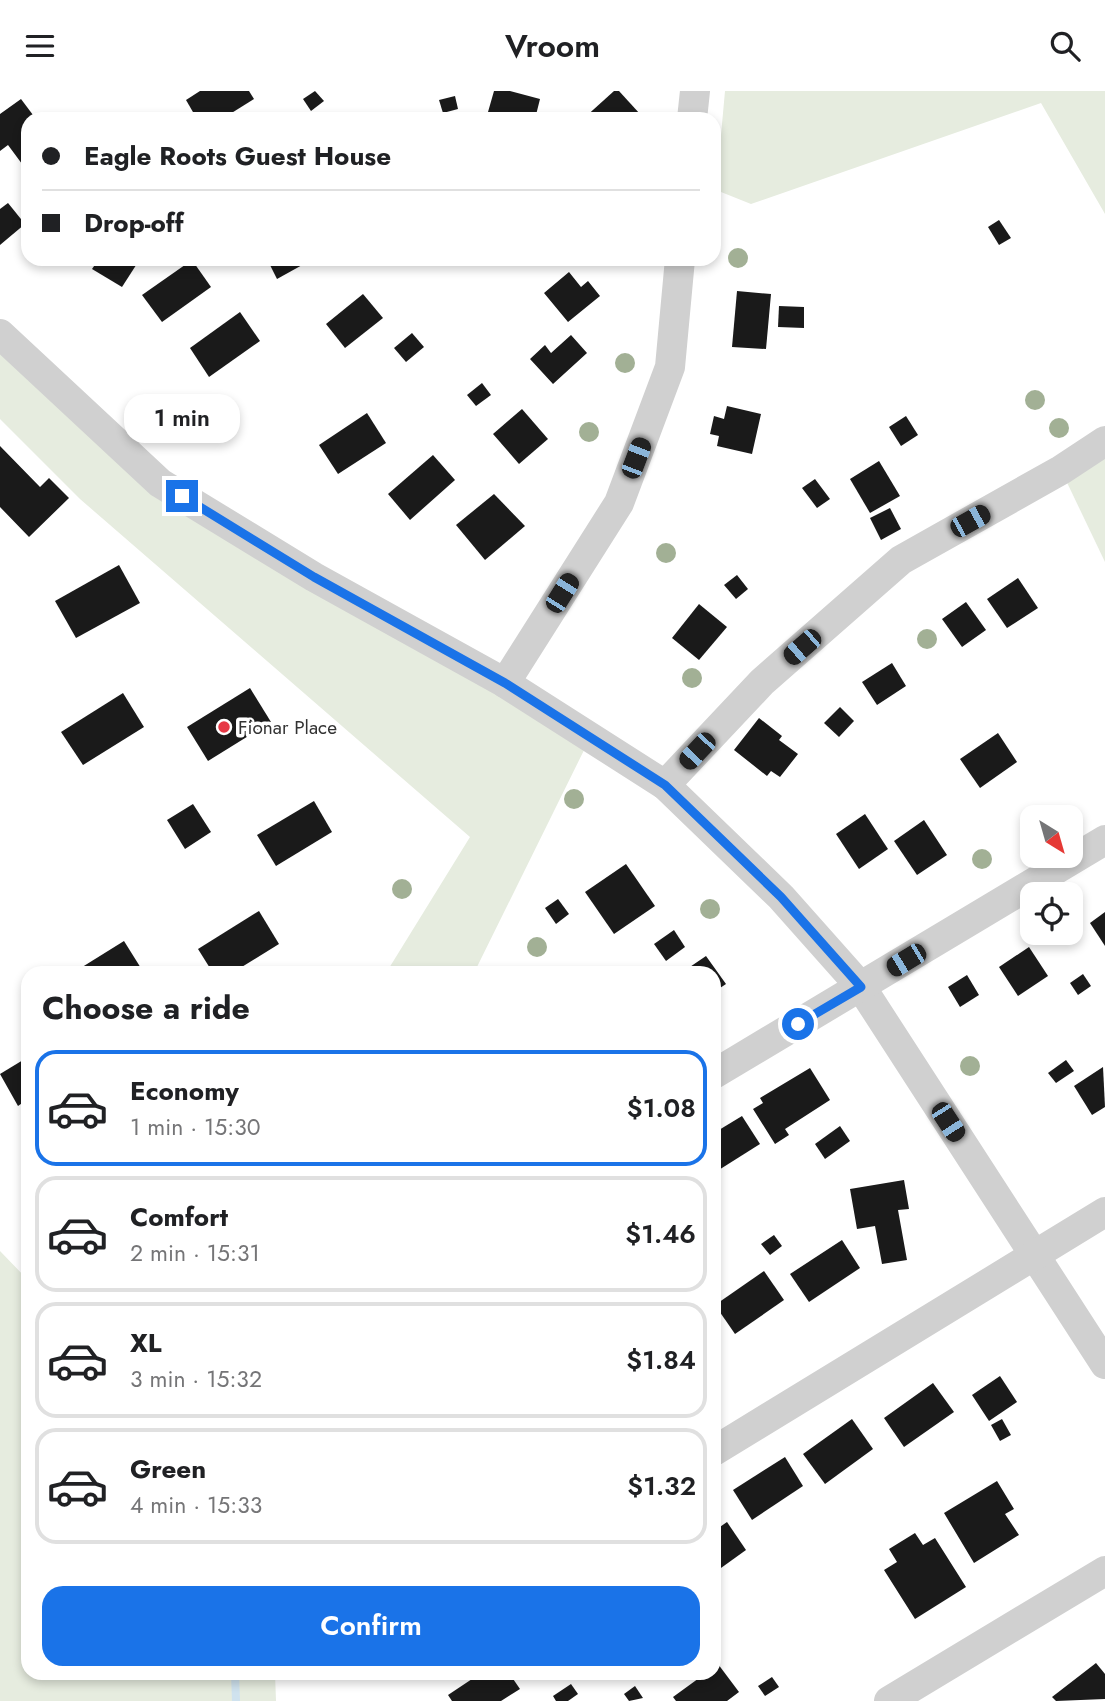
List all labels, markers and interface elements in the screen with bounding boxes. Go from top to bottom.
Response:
text: Vroom [505,23,600,69]
icon: menu [21,27,59,65]
icon: search [1046,27,1084,65]
text: Eagle Roots Guest House [84,137,391,175]
text: Drop-off [84,204,184,242]
callout: 1 min [124,395,240,443]
text: 1 min [154,401,210,435]
car [619,435,654,481]
route end [166,480,198,512]
car [947,502,994,540]
car [542,570,583,616]
car [780,625,825,669]
place label: Fionar Place [238,714,337,741]
marker: Fionar Place [216,719,232,735]
car [675,728,720,774]
north arrow [1020,805,1083,868]
map controls [1020,805,1083,945]
button: locate [1020,882,1083,945]
car [883,940,930,980]
text: Choose a ride [42,985,250,1031]
route start [782,1008,814,1040]
text: Economy [130,1072,239,1110]
icon: car [46,1077,109,1140]
text: $1.08 [627,1089,696,1127]
car [928,1099,969,1145]
text: 1 min · 15:30 [130,1110,261,1144]
text: Comfort [130,1198,228,1236]
icon: car [46,1203,109,1266]
text: $1.46 [625,1215,696,1253]
text: 2 min · 15:31 [130,1236,260,1270]
text: XL [130,1324,162,1362]
icon: car [46,1329,109,1392]
text: $1.84 [626,1341,696,1379]
text: 3 min · 15:32 [130,1362,262,1396]
text: Green [130,1450,206,1488]
icon: car [46,1455,109,1518]
text: $1.32 [627,1467,696,1505]
text: 4 min · 15:33 [130,1488,262,1522]
button: Confirm [42,1586,700,1666]

